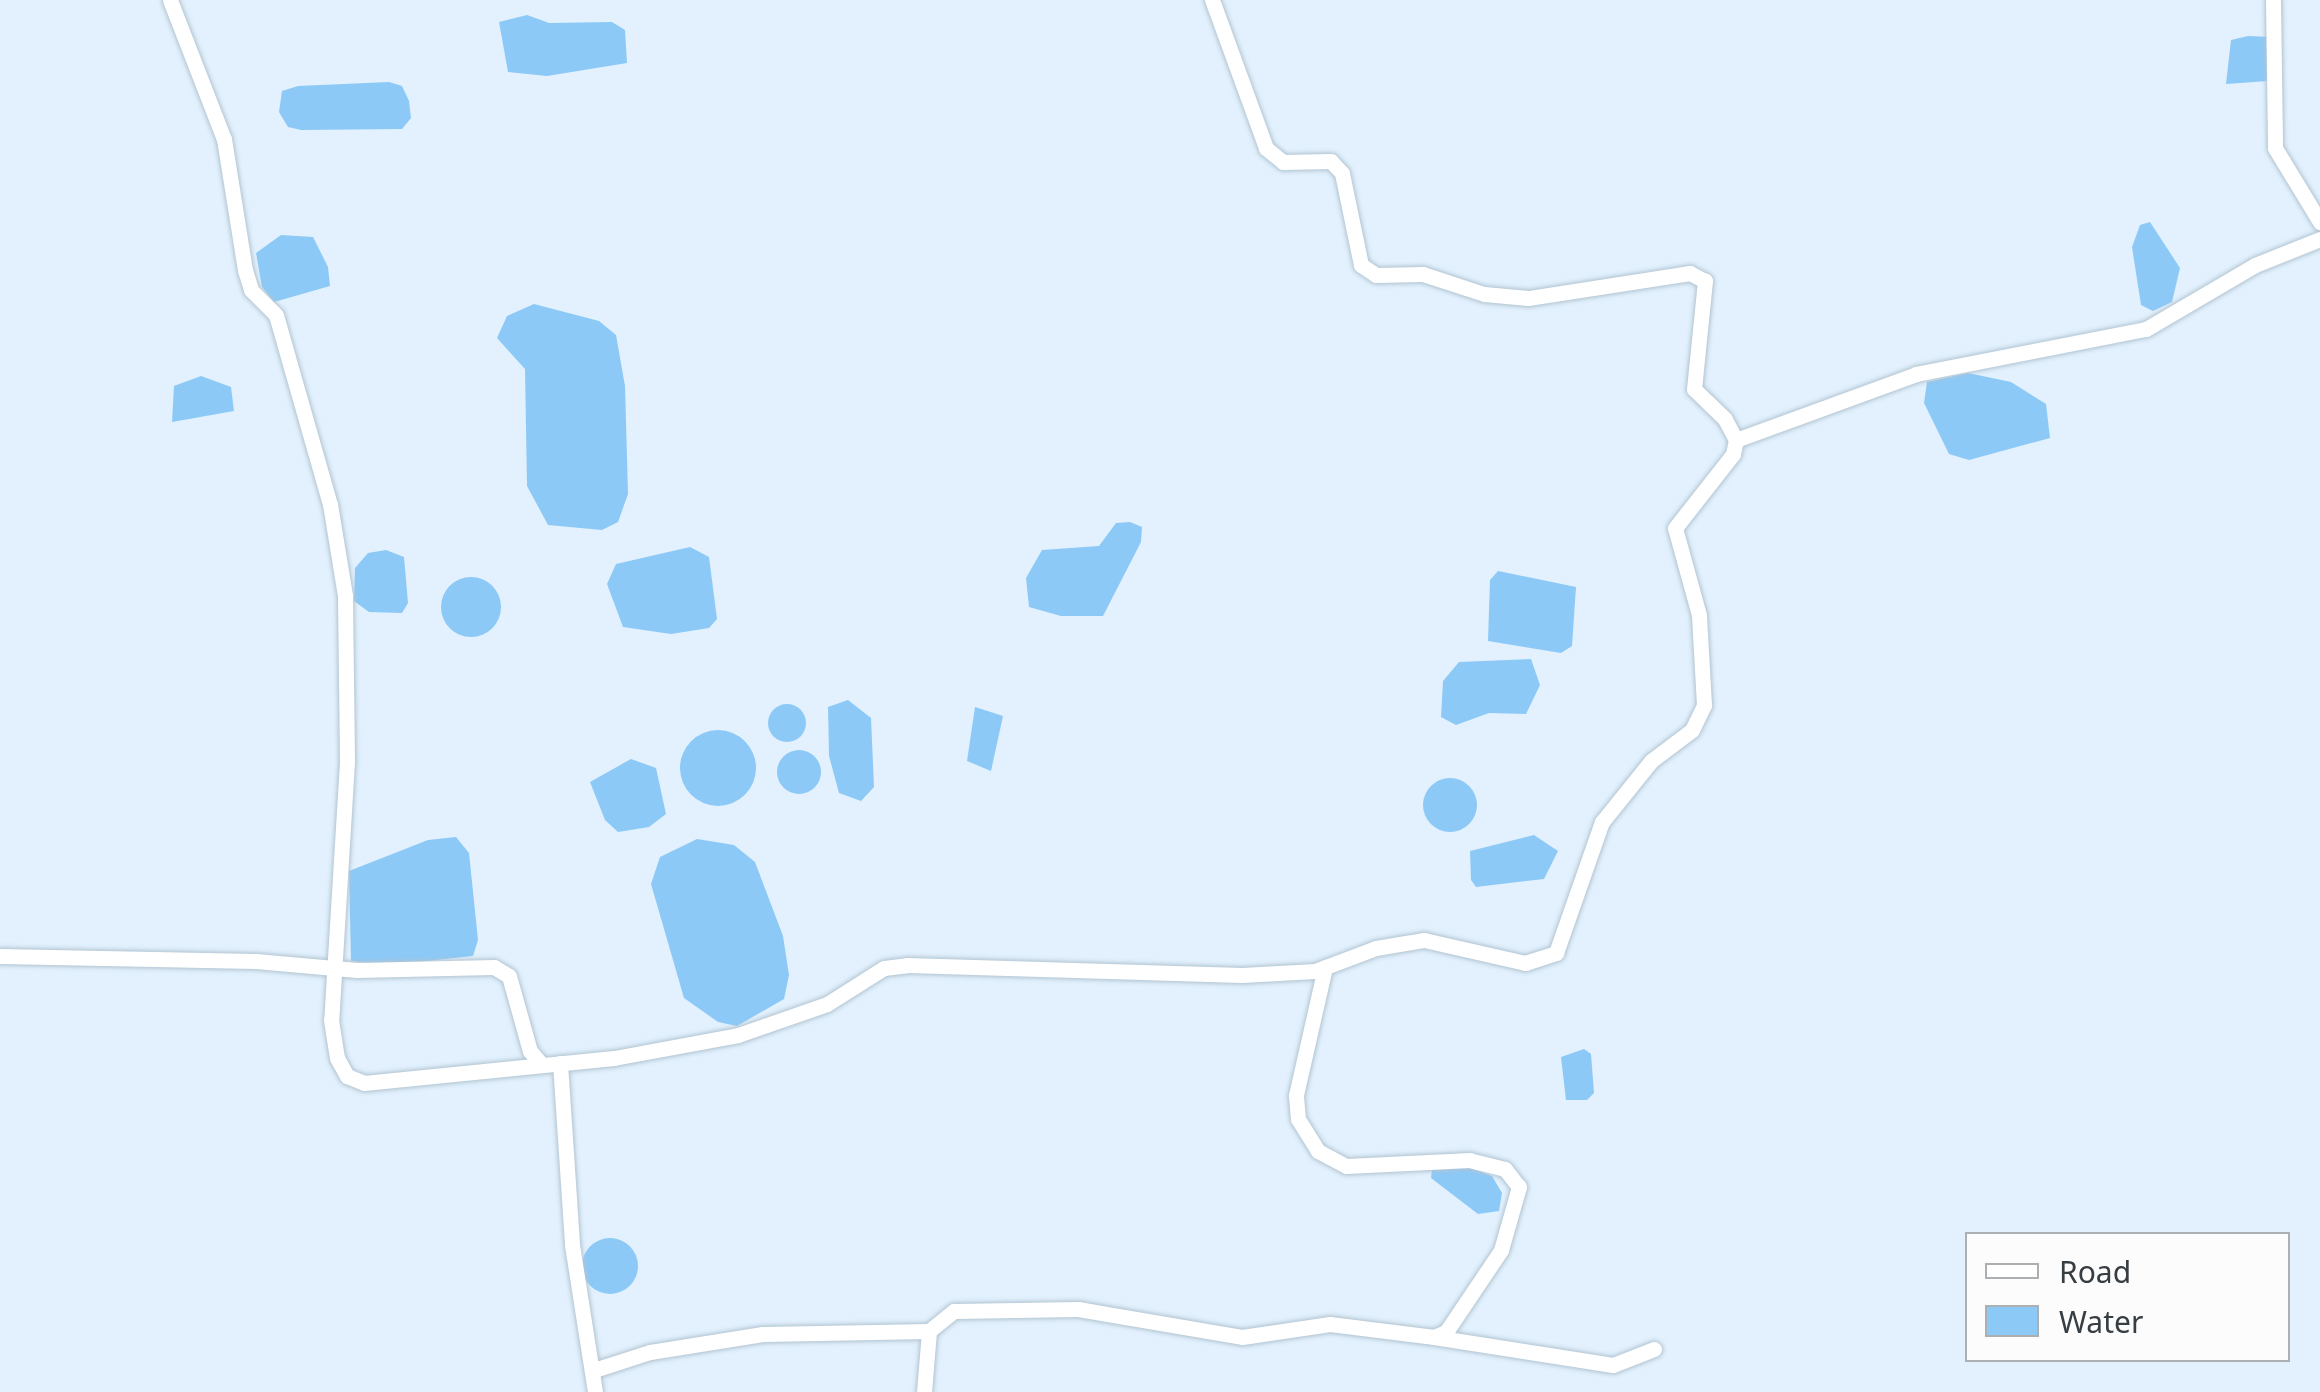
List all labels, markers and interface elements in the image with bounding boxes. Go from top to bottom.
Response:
legend [1965,1232,2290,1362]
text: Road [2059,1251,2131,1292]
text: Water [2059,1301,2143,1342]

